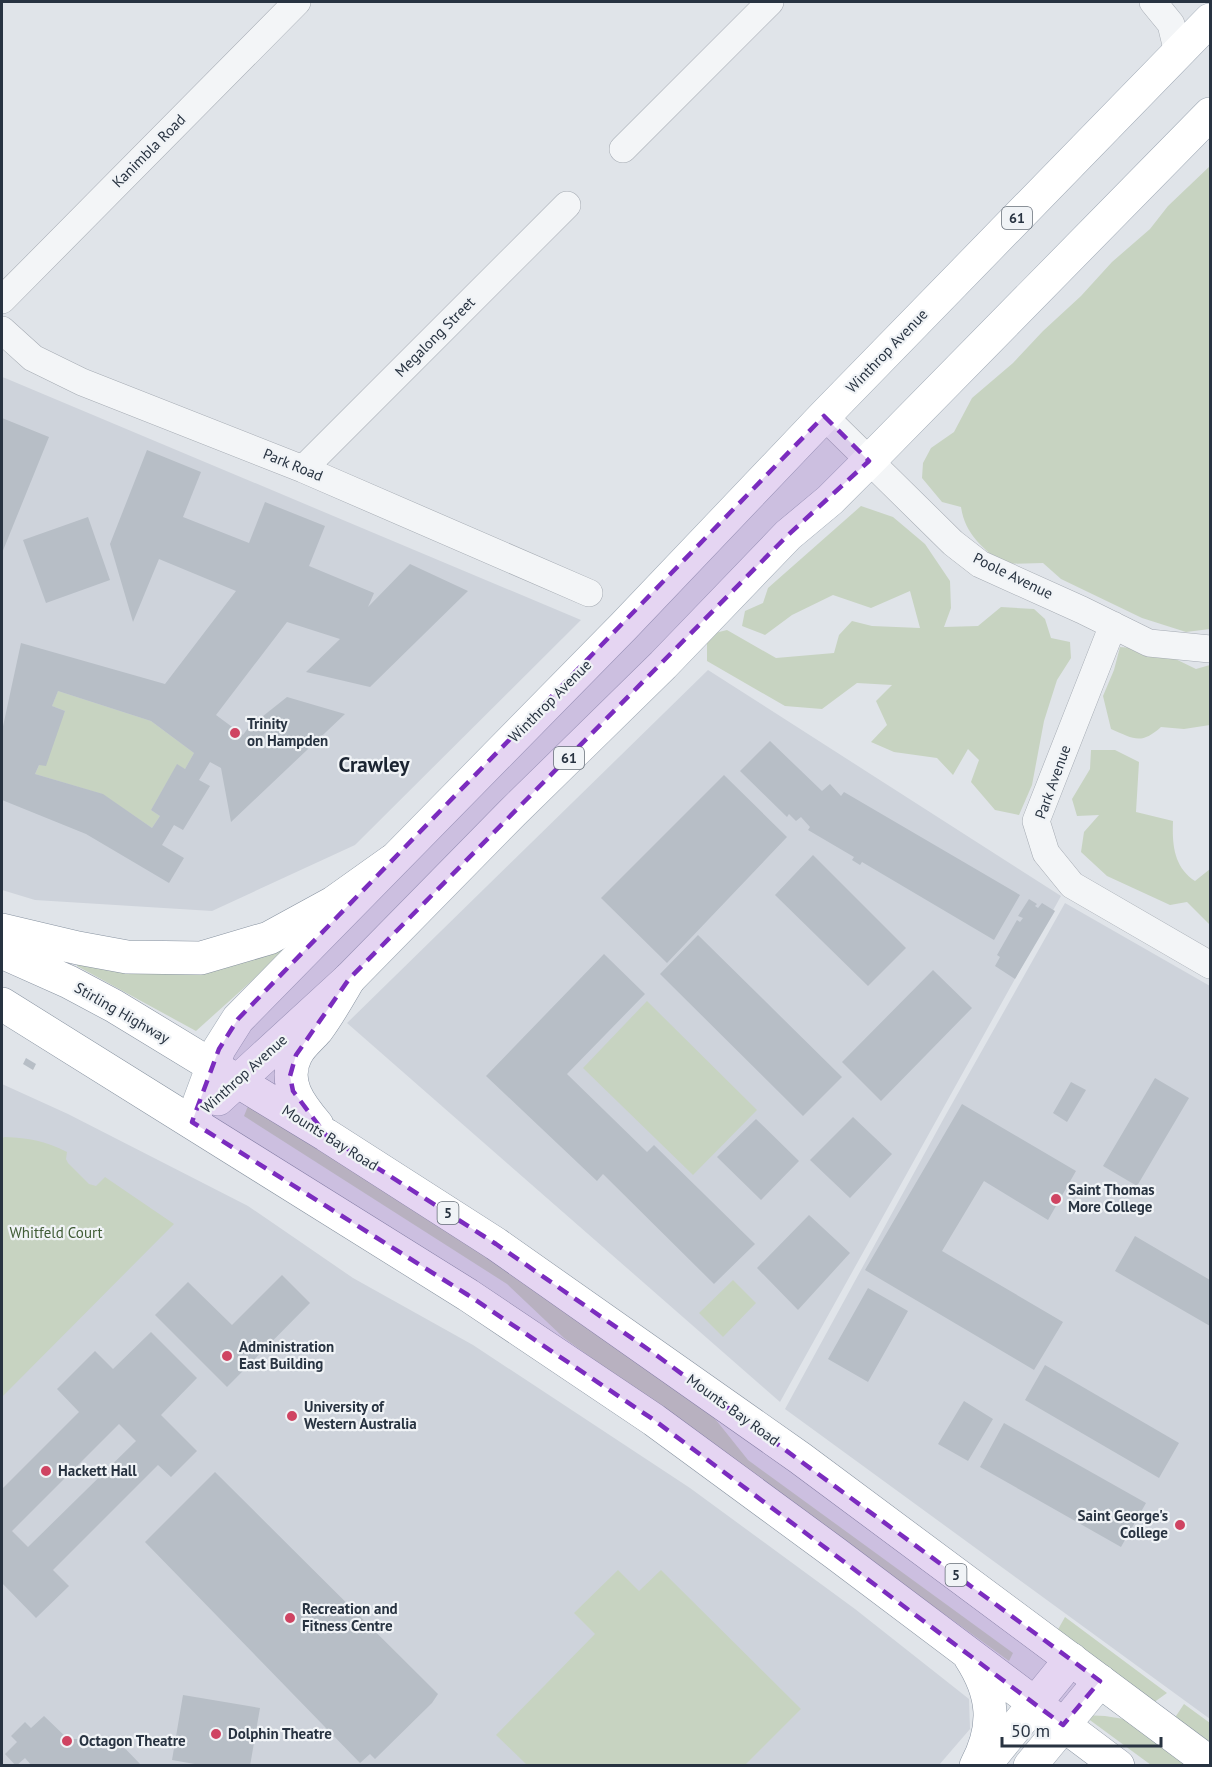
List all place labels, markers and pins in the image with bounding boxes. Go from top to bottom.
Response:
place label: Trinity on Hampden [247,714,328,750]
marker: Trinity on Hampden [228,726,242,740]
place label: Saint Thomas More College [1068,1180,1155,1216]
marker: Saint Thomas More College [1049,1192,1063,1206]
place label: Administration East Building [239,1337,334,1373]
marker: Administration East Building [220,1349,234,1363]
place label: University of Western Australia [304,1397,417,1433]
marker: University of Western Australia [285,1409,299,1423]
place label: Hackett Hall [58,1461,137,1480]
marker: Hackett Hall [39,1464,53,1478]
place label: Saint George's College [1078,1506,1168,1542]
marker: Saint George's College [1173,1518,1187,1532]
place label: Recreation and Fitness Centre [302,1599,398,1635]
marker: Recreation and Fitness Centre [283,1611,297,1625]
place label: Dolphin Theatre [228,1724,332,1743]
marker: Dolphin Theatre [209,1727,223,1741]
place label: Octagon Theatre [79,1731,186,1750]
marker: Octagon Theatre [60,1734,74,1748]

